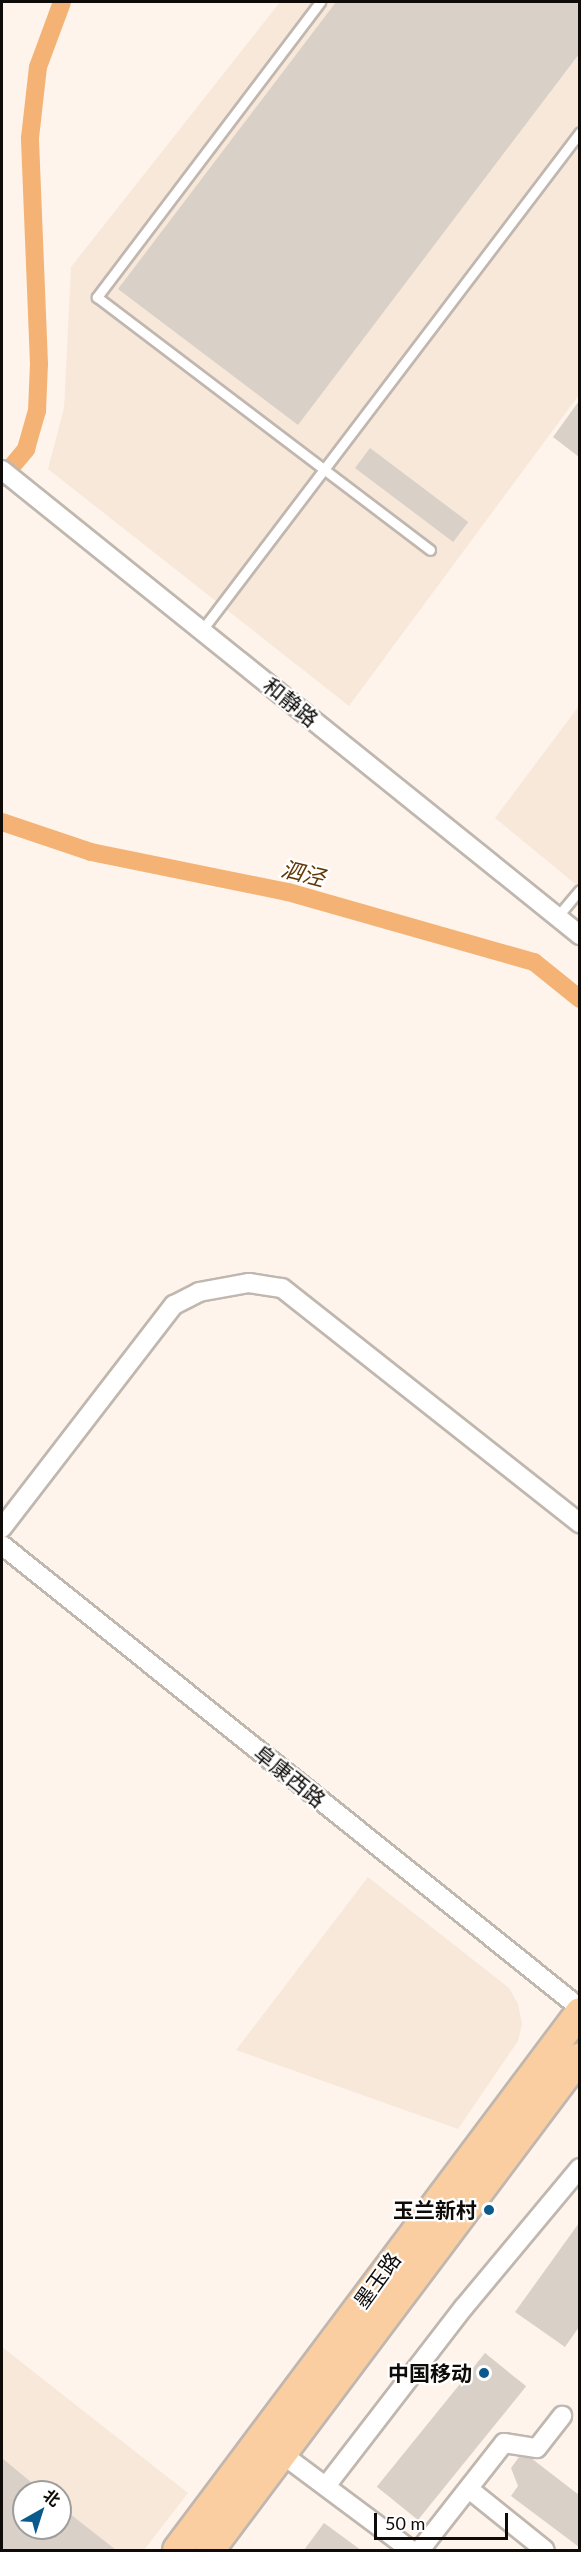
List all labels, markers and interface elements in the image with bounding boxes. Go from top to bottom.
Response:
street label: 和静路 [259,672,323,732]
water label: 泗泾 [278,855,328,891]
street label: 阜康西路 [249,1740,331,1812]
place label: 玉兰新村 [393,2197,477,2223]
marker: 玉兰新村 [482,2203,496,2217]
street label: 墨玉路 [348,2247,406,2313]
place label: 中国移动 [388,2360,472,2386]
marker: 中国移动 [477,2366,491,2380]
north arrow [12,2480,72,2540]
text: 北 [40,2485,65,2510]
scale bar [377,2501,510,2539]
text: 50 m [385,2512,425,2534]

